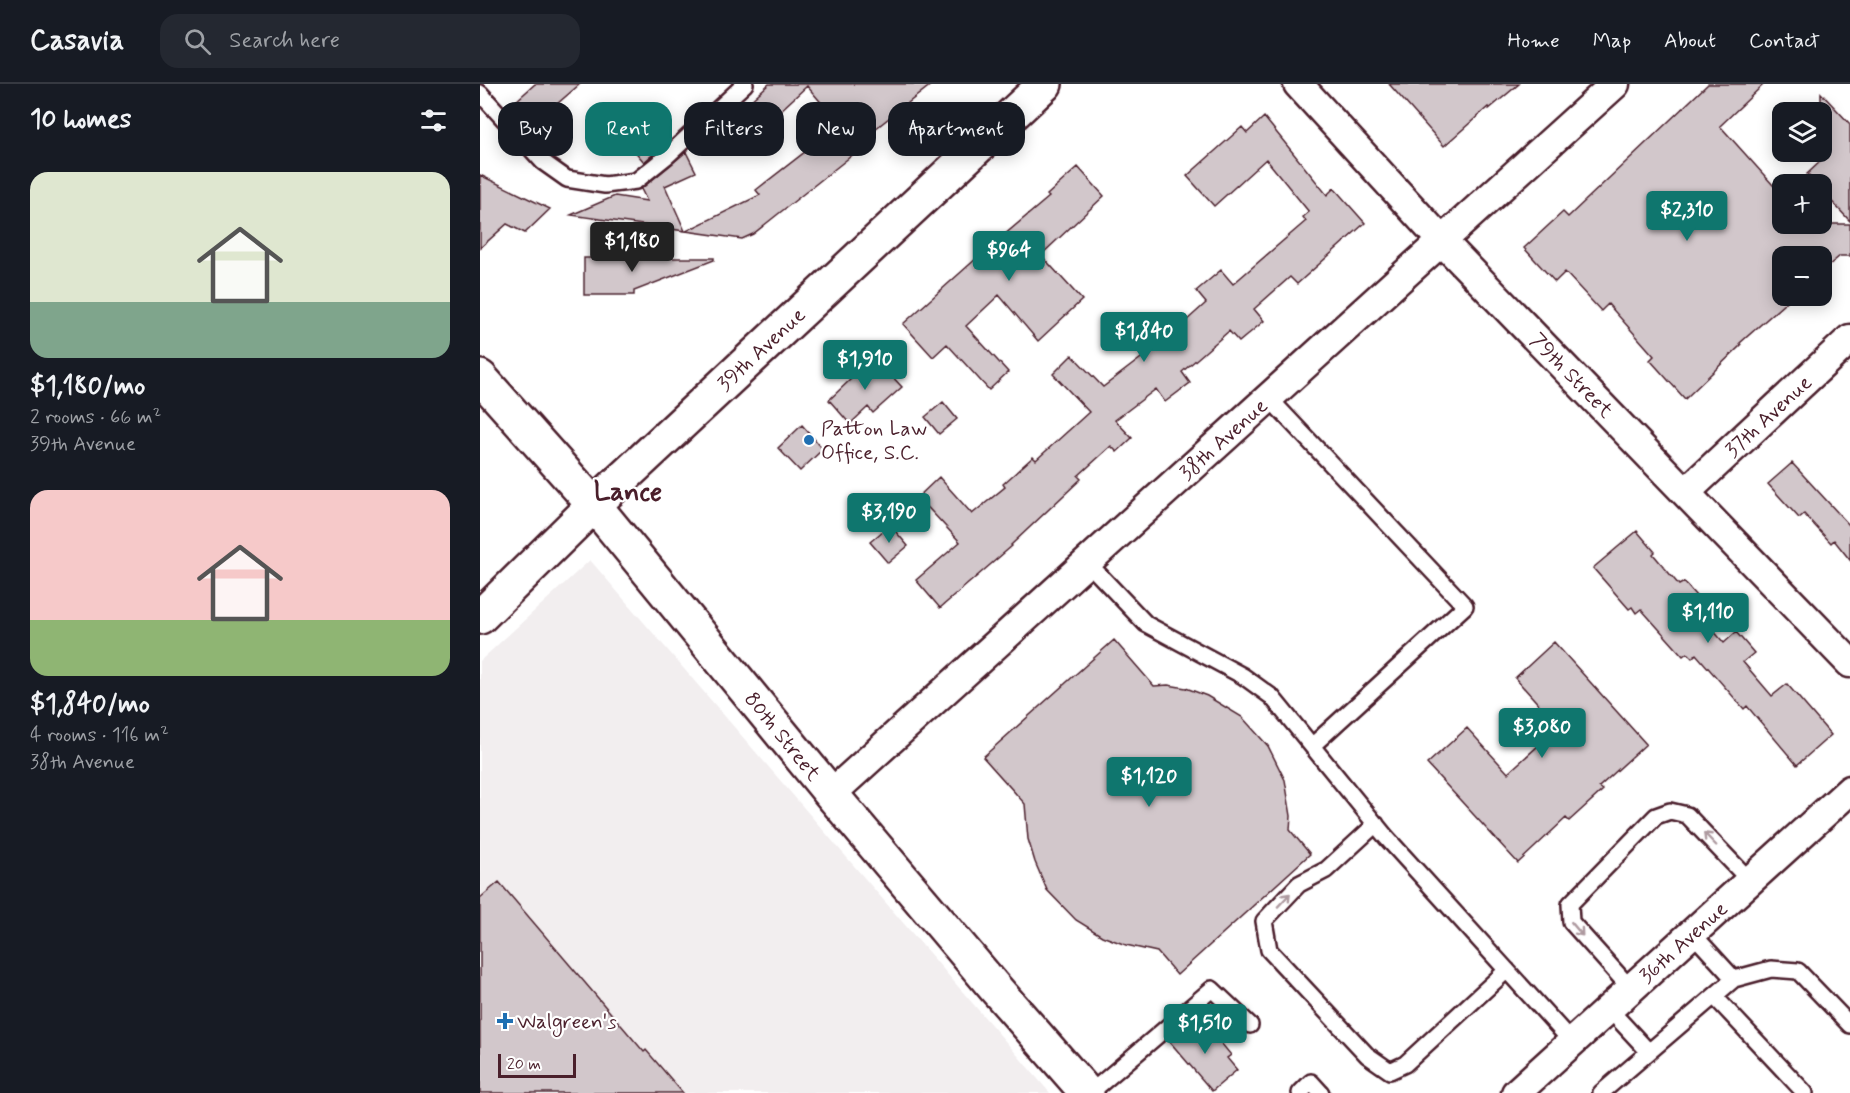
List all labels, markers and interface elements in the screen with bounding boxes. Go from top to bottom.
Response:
search box [160,14,580,68]
text: Casavia [30,23,124,60]
icon: search [181,25,214,58]
text: Search here [229,27,340,55]
text: Home [1508,27,1560,55]
text: Map [1593,27,1631,55]
text: About [1664,27,1716,55]
text: Contact [1749,27,1820,55]
chip: Buy [498,102,573,156]
chip: Rent [585,102,672,156]
chip: Filters [684,102,784,156]
chip: New [796,102,876,156]
chip: Apartment [888,102,1025,156]
map controls [1772,102,1832,306]
button: layers [1772,102,1832,162]
text: 10 homes [30,103,131,137]
icon: filters [417,104,450,137]
button: + [1772,174,1832,234]
pin: $2,310 [1638,191,1736,242]
text: $2,310 [1660,197,1714,224]
icon: home [186,211,294,319]
pin: $1,180 [583,222,681,273]
text: $1,180 [604,228,660,255]
pin: $964 [973,231,1045,282]
text: $964 [987,237,1031,264]
button: − [1772,246,1832,306]
street label: 39th Avenue [711,302,812,398]
pin: $1,840 [1095,312,1193,363]
text: $1,840 [1115,318,1173,345]
street label: 79th Street [1523,327,1620,425]
pin: $1,910 [816,340,914,391]
text: $1,910 [837,346,893,373]
street label: 37th Avenue [1719,369,1818,464]
text: $1,180/mo [30,370,145,404]
street label: 38th Avenue [1173,392,1274,487]
text: 2 rooms · 66 m² [30,404,161,431]
place label: Patton Law Office, S.C. [821,415,927,467]
text: 39th Avenue [30,431,136,458]
marker: Patton Law Office, S.C. [802,433,816,447]
district label: Lance [594,475,662,510]
pin: $3,190 [840,493,938,544]
text: $3,190 [861,499,917,526]
icon: home [186,529,294,637]
pin: $1,110 [1659,593,1757,644]
text: $1,110 [1682,599,1734,626]
street label: 80th Street [738,686,827,788]
text: $1,840/mo [30,688,150,722]
pin: $3,080 [1493,708,1591,759]
text: $3,080 [1513,714,1571,741]
text: 4 rooms · 116 m² [30,722,169,749]
text: 38th Avenue [30,749,135,776]
pin: $1,120 [1100,757,1198,808]
text: $1,120 [1121,763,1177,790]
one-way arrow [1702,831,1717,846]
one-way arrow [1276,892,1291,907]
street label: 36th Avenue [1633,895,1734,990]
one-way arrow [1571,921,1584,937]
pin: $1,510 [1156,1004,1254,1055]
place label: Walgreen's [517,1008,617,1037]
text: $1,510 [1178,1010,1232,1037]
marker: Walgreen's [498,1014,512,1028]
scale bar [498,1051,576,1078]
text: 20 m [507,1054,541,1075]

